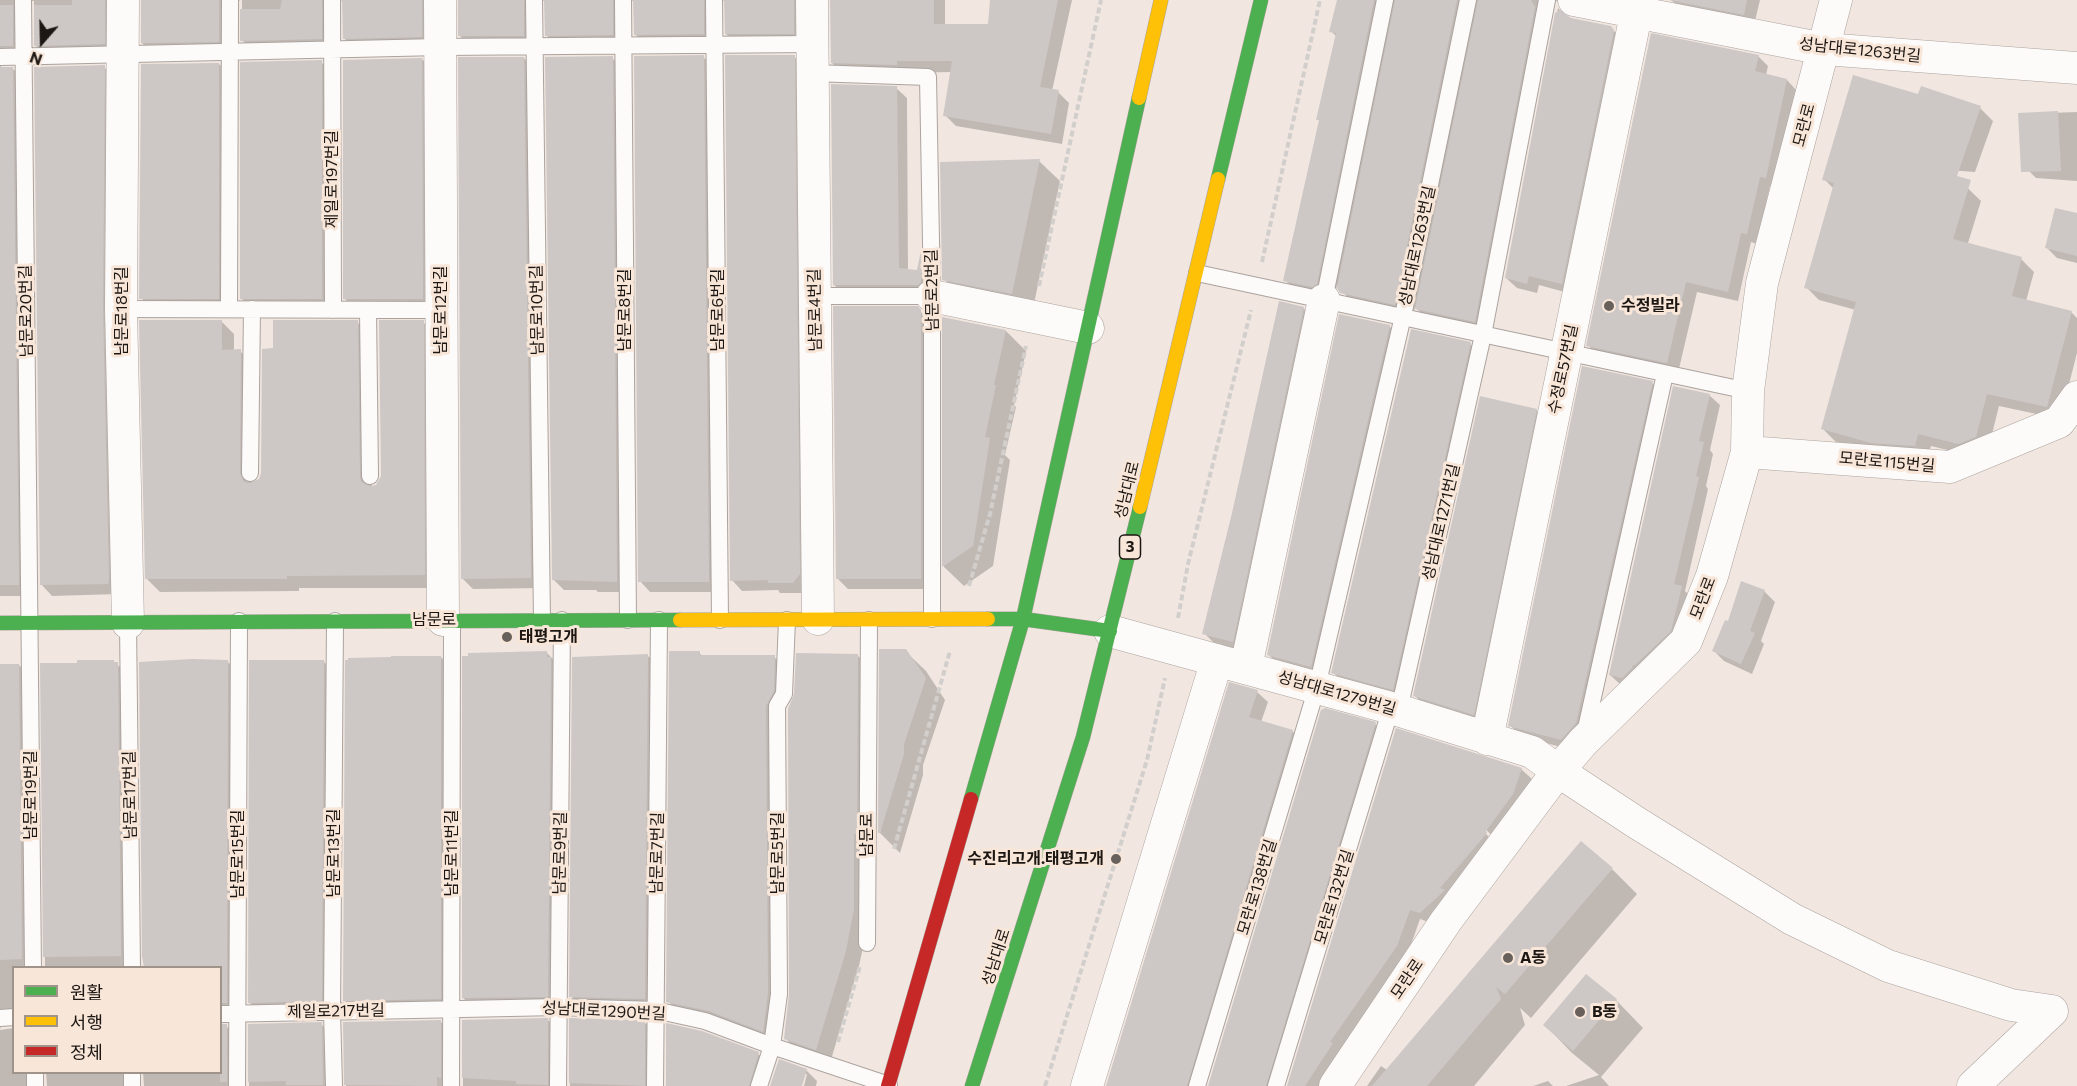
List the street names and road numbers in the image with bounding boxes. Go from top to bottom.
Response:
street label: 성남대로1263번길 [1798,34,1922,66]
street label: 모란로 [1789,101,1819,149]
street label: 제일로197번길 [322,130,342,228]
street label: 성남대로1263번길 [1395,184,1439,308]
street label: 남문로2번길 [922,249,942,331]
street label: 남문로20번길 [16,264,36,358]
street label: 남문로10번길 [527,264,547,356]
street label: 남문로12번길 [431,265,451,355]
street label: 남문로18번길 [112,266,132,356]
street label: 남문로8번길 [615,268,635,352]
street label: 남문로6번길 [708,268,728,352]
street label: 남문로4번길 [805,268,825,352]
street label: 수정로57번길 [1544,322,1582,416]
street label: 모란로115번길 [1838,448,1936,476]
street label: 성남대로 [1111,459,1143,521]
street label: 성남대로1271번길 [1418,462,1464,582]
road number: 3 [1120,535,1140,559]
street label: 모란로 [1686,574,1720,622]
street label: 남문로 [412,610,456,630]
street label: 성남대로1279번길 [1276,667,1398,719]
street label: 남문로19번길 [21,750,41,840]
street label: 남문로17번길 [120,750,140,840]
street label: 남문로13번길 [324,808,344,898]
street label: 남문로15번길 [228,809,248,899]
street label: 남문로11번길 [442,809,462,897]
street label: 남문로9번길 [550,811,570,895]
street label: 남문로7번길 [647,812,667,894]
street label: 남문로5번길 [768,812,788,894]
street label: 남문로 [857,813,877,857]
street label: 모란로138번길 [1233,837,1281,937]
street label: 모란로132번길 [1310,847,1358,947]
street label: 성남대로 [978,926,1014,988]
street label: 모란로 [1387,955,1427,1003]
street label: 성남대로1290번길 [542,998,666,1024]
street label: 제일로217번길 [287,1001,385,1021]

